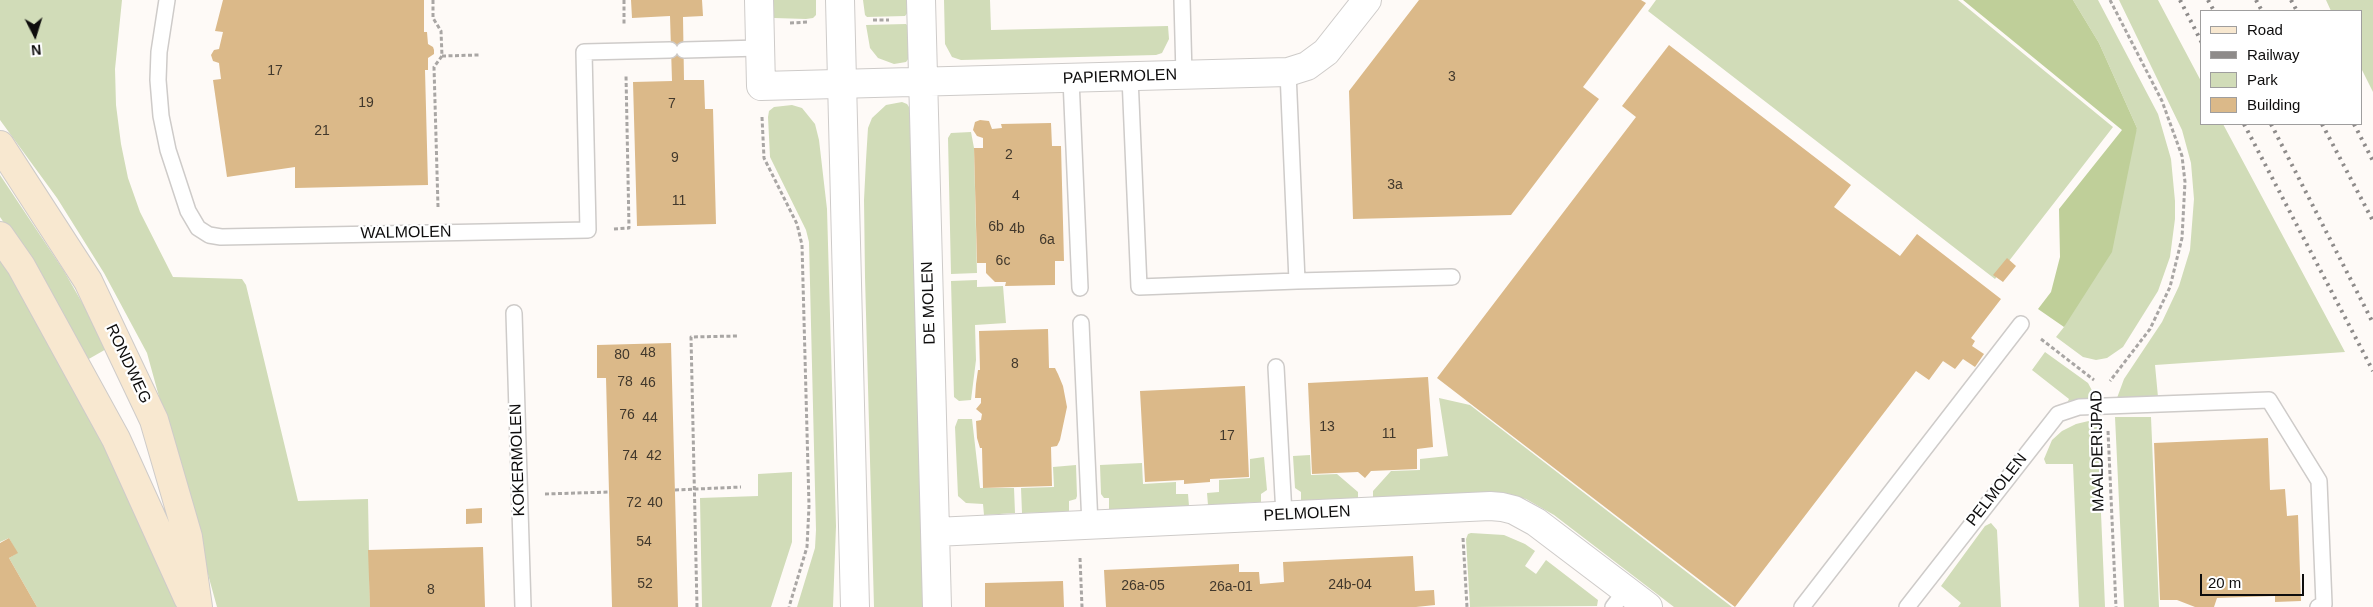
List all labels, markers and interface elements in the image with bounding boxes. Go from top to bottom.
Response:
north arrow [10,10,60,60]
legend [2200,10,2363,125]
text: Road [2247,21,2283,38]
text: N [31,42,42,58]
text: Railway [2247,46,2300,63]
house number: 17 [267,63,283,79]
street label: PAPIERMOLEN [1063,65,1177,89]
house number: 3 [1448,69,1456,85]
text: Park [2247,71,2278,88]
house number: 19 [358,95,374,111]
house number: 7 [668,96,676,112]
text: Building [2247,96,2300,113]
house number: 21 [314,123,330,139]
house number: 2 [1005,147,1013,163]
house number: 9 [671,150,679,166]
house number: 3a [1387,177,1403,193]
house number: 4 [1012,188,1020,204]
house number: 11 [672,193,686,209]
house number: 6b [988,219,1004,235]
house number: 4b [1009,221,1025,237]
street label: WALMOLEN [360,223,452,243]
house number: 6a [1039,232,1055,248]
house number: 6c [996,253,1010,269]
street label: DE MOLEN [918,261,940,345]
street label: RONDWEG [101,321,155,407]
house number: 48 [640,345,656,361]
house number: 80 [614,347,630,363]
house number: 8 [1011,356,1019,372]
house number: 78 [617,374,633,390]
house number: 46 [640,375,656,391]
street label: MAALDERIJPAD [2087,390,2109,512]
street label: KOKERMOLEN [506,403,530,517]
house number: 76 [619,407,635,423]
house number: 44 [642,410,658,426]
house number: 13 [1319,419,1335,435]
house number: 11 [1382,426,1396,442]
house number: 17 [1219,428,1235,444]
house number: 74 [622,448,638,464]
house number: 42 [646,448,662,464]
street label: PELMOLEN [1963,450,2031,530]
house number: 72 [626,495,642,511]
house number: 40 [647,495,663,511]
street label: PELMOLEN [1263,502,1351,526]
house number: 54 [636,534,652,550]
scale bar [2203,564,2307,596]
text: 20 m [2208,574,2241,591]
house number: 52 [637,576,653,592]
house number: 24b-04 [1328,577,1372,593]
house number: 26a-05 [1121,578,1165,594]
house number: 26a-01 [1209,579,1253,595]
house number: 8 [427,582,435,598]

